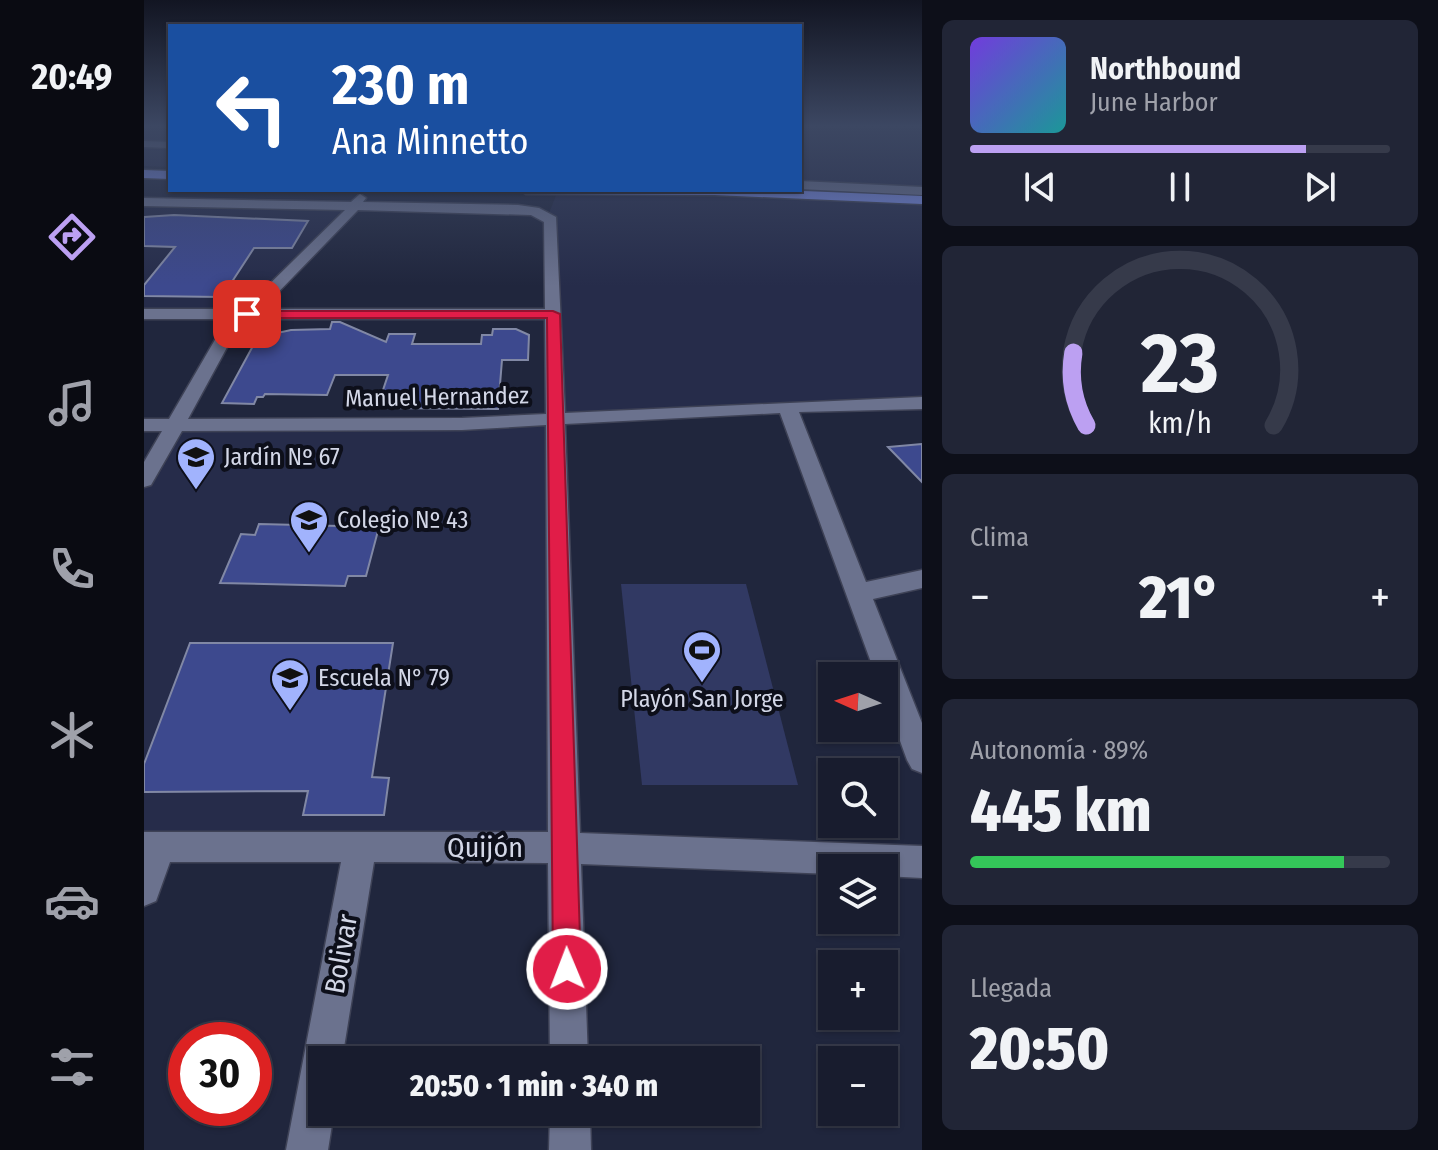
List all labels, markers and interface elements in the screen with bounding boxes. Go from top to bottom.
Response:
text: Northbound [1090,51,1241,87]
text: 230 m [332,52,469,119]
text: 20:49 [32,55,112,99]
icon: left [200,56,304,160]
text: June Harbor [1090,87,1218,118]
text: Ana Minnetto [332,120,528,164]
icon: previous [1018,165,1062,209]
icon: pause [1158,165,1202,209]
icon: next [1298,165,1342,209]
icon: directions [44,209,100,265]
pin [213,280,281,348]
icon: arrive [225,292,269,336]
text: 23 [1140,313,1219,413]
icon: music [44,375,100,431]
street label: Manuel Hernandez [345,381,529,413]
text: km/h [1148,406,1212,441]
school or university icon: Jardín Nº 67 [175,436,217,491]
place label: Jardín Nº 67 [224,443,340,471]
school or university icon: Colegio Nº 43 [288,499,330,554]
place label: Colegio Nº 43 [337,506,468,534]
text: Clima [970,522,1029,553]
icon: phone [44,541,100,597]
text: 21° [1139,562,1221,634]
text: − [970,571,990,624]
text: + [1370,571,1390,624]
sports icon: Playón San Jorge [681,629,723,684]
school or university icon: Escuela N° 79 [269,657,311,712]
north arrow [818,662,898,742]
map controls [818,662,898,1126]
place label: Escuela N° 79 [318,664,450,692]
place label: Playón San Jorge [620,685,784,713]
icon: climate [44,707,100,763]
text: Autonomía · 89% [970,735,1148,766]
button: search [818,758,898,838]
text: 445 km [970,775,1151,847]
street label: Quijón [447,831,523,864]
button: layers [818,854,898,934]
icon: car [44,873,100,929]
street label: Bolivar [318,911,364,996]
position arrow [525,927,609,1011]
button: + [818,950,898,1030]
text: Llegada [970,973,1052,1004]
text: 20:50 [970,1013,1109,1085]
speed limit sign: 30 [168,1022,272,1126]
icon: filters [44,1039,100,1095]
button: − [818,1046,898,1126]
text: 20:50 · 1 min · 340 m [410,1068,658,1104]

